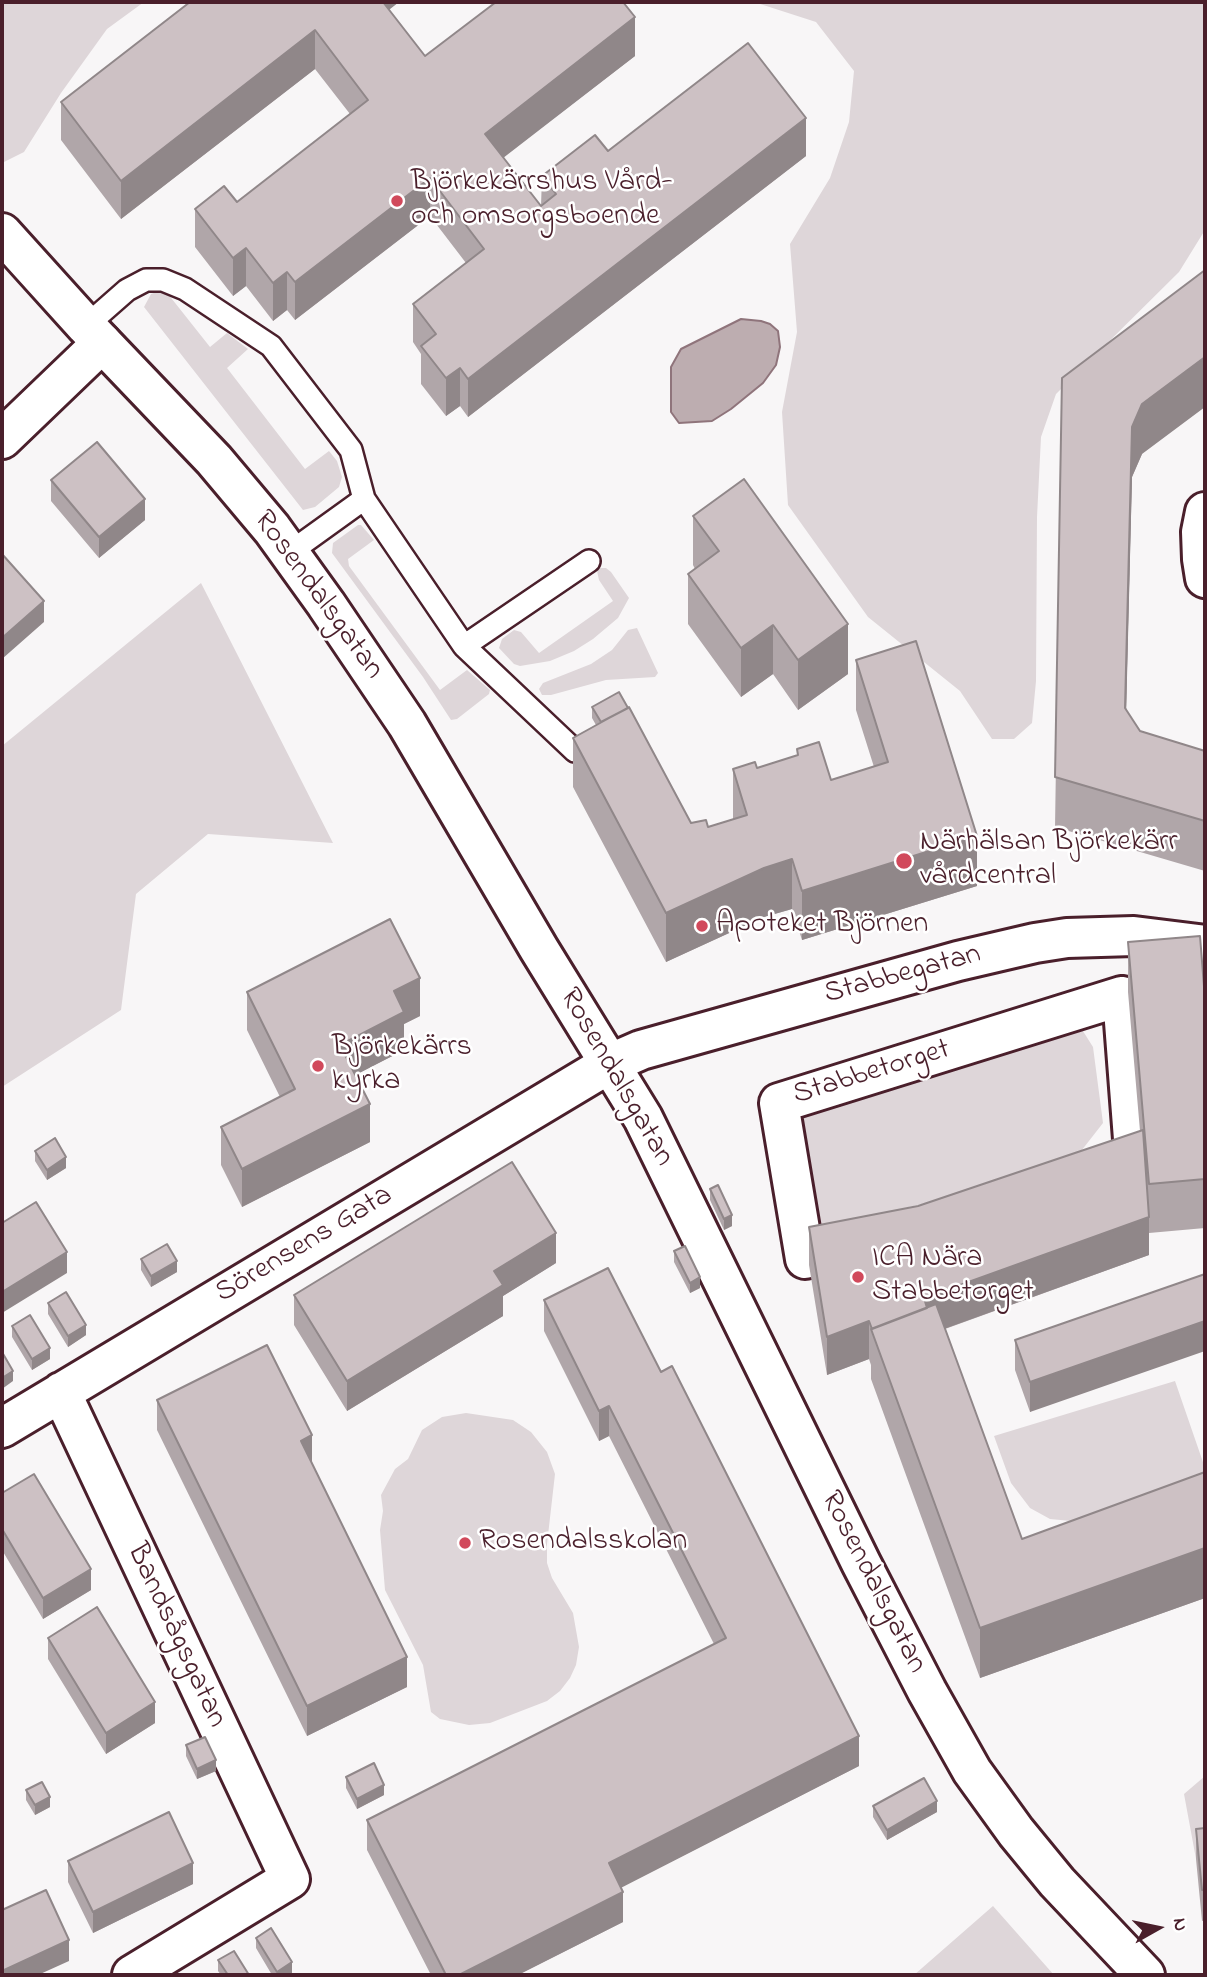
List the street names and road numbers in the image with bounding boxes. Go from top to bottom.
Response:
street label: Rosendalsgatan [244,505,390,687]
street label: Stabbegatan [821,938,985,1014]
street label: Rosendalsgatan [549,982,681,1174]
street label: Stabbetorget [789,1033,955,1115]
street label: Sörensens Gata [210,1179,400,1313]
street label: Rosendalsgatan [811,1486,933,1680]
street label: Bandsågsgatan [117,1538,233,1734]

